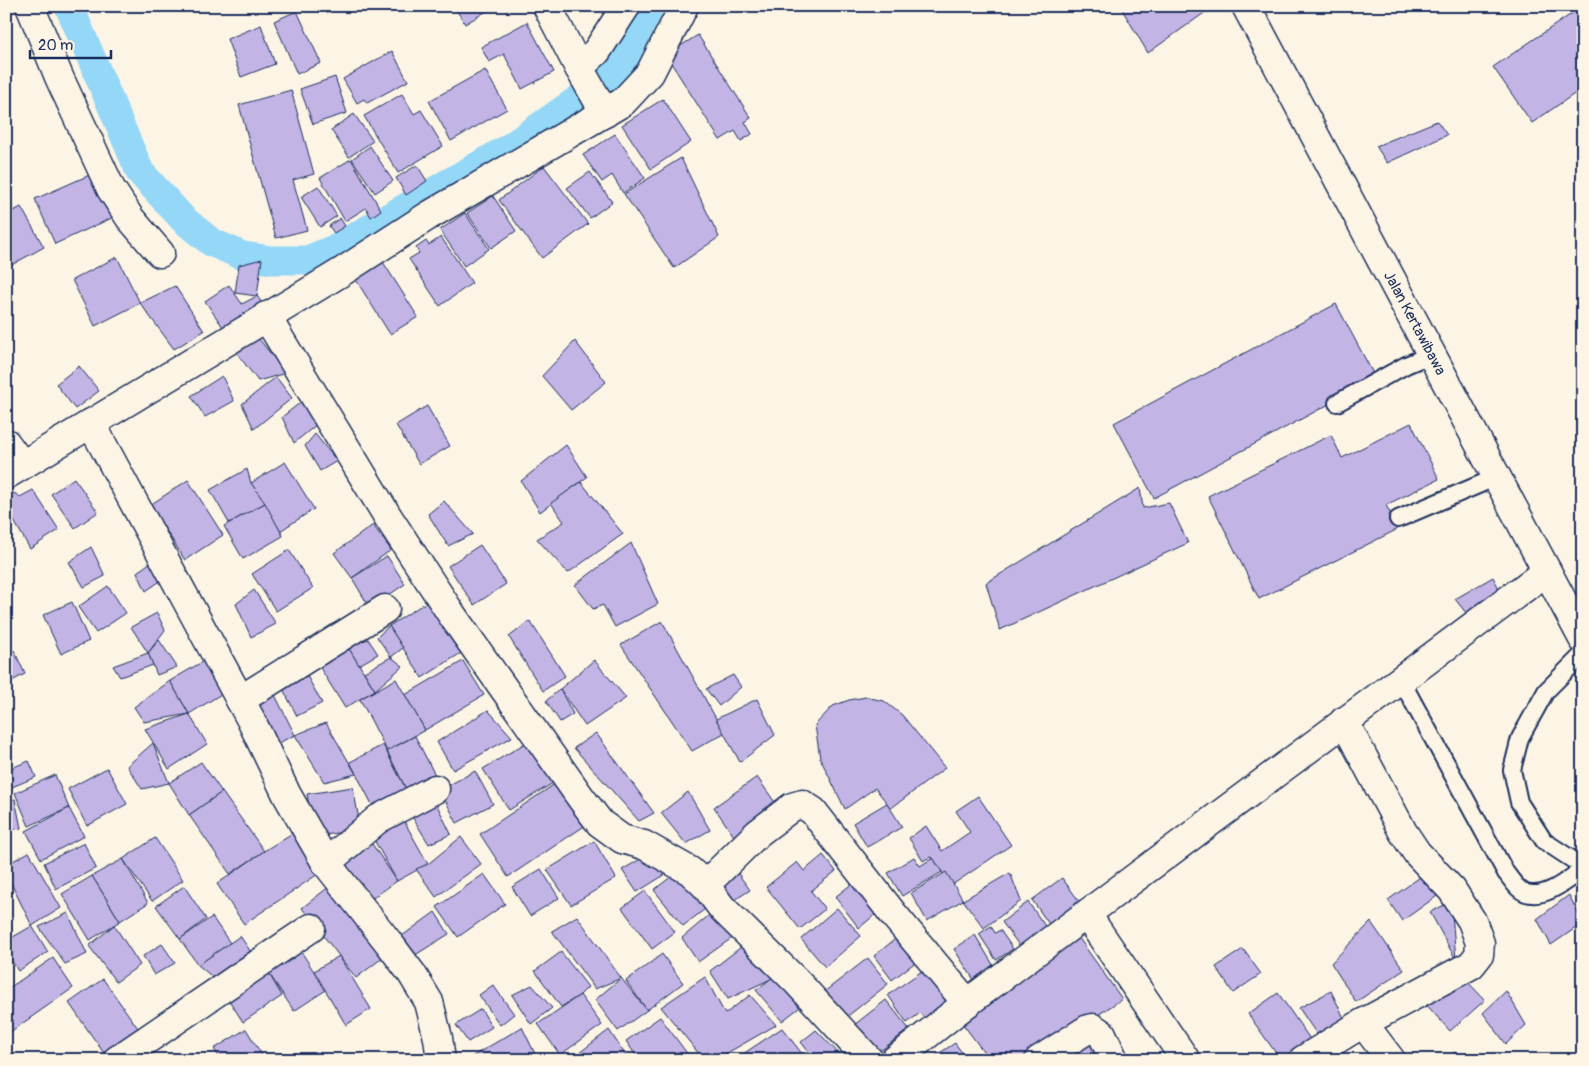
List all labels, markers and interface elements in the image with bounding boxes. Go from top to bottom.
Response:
scale bar [30,28,111,60]
text: 20 m [38,36,73,55]
street label: Jalan Kertawibawa [1379,268,1450,379]

